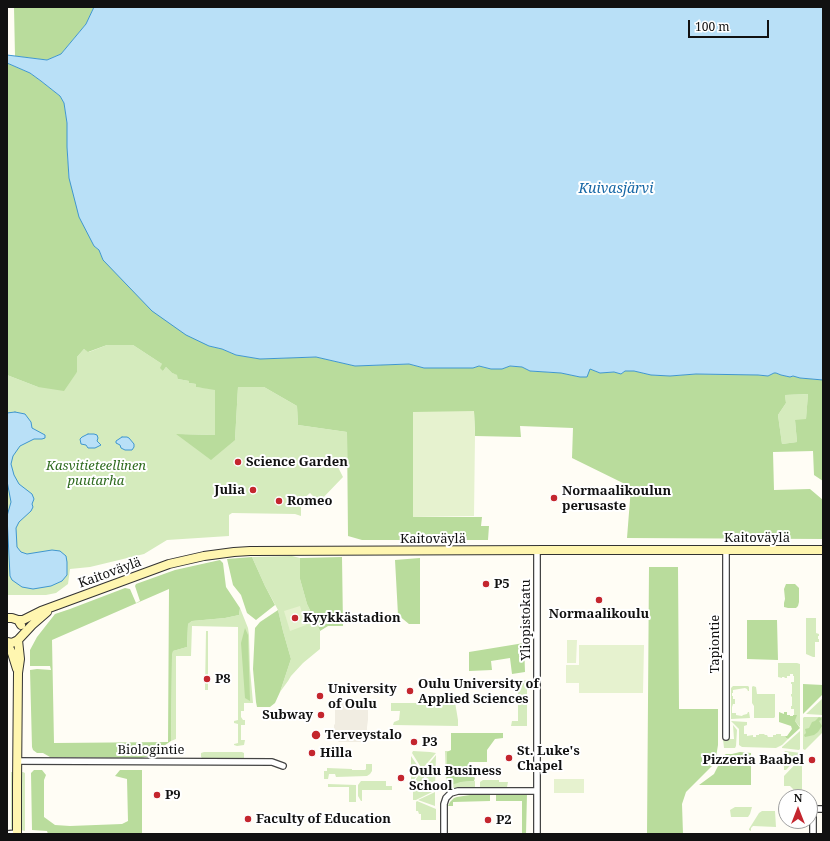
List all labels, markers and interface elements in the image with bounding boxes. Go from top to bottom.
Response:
scale bar [690,12,771,38]
text: 100 m [695,18,730,35]
water label: Kuivasjärvi [579,181,653,197]
place label: Science Garden [246,454,348,470]
marker: Science Garden [233,457,243,467]
park label: Kasvitieteellinen puutarha [46,458,146,489]
place label: Julia [214,482,245,498]
place label: Normaalikoulun perusaste [562,483,671,514]
marker: Julia [248,485,258,495]
place label: Romeo [287,493,332,509]
marker: Normaalikoulun perusaste [549,493,559,503]
marker: Romeo [274,496,284,506]
street label: Kaitoväylä [724,530,790,546]
street label: Kaitoväylä [400,531,466,547]
street label: Kaitoväylä [76,554,144,592]
place label: P5 [494,576,510,592]
marker: P5 [481,579,491,589]
street label: Yliopistokatu [518,579,534,661]
marker: Normaalikoulu [594,595,604,605]
place label: Normaalikoulu [549,606,649,622]
place label: Kyykkästadion [303,610,401,626]
marker: Kyykkästadion [290,613,300,623]
street label: Tapiontie [707,615,723,673]
place label: P8 [215,671,231,687]
marker: P8 [202,674,212,684]
place label: Oulu University of Applied Sciences [418,676,539,707]
place label: University of Oulu [328,681,397,712]
marker: Oulu University of Applied Sciences [405,686,415,696]
marker: University of Oulu [315,691,325,701]
place label: Subway [262,707,313,723]
marker: Subway [316,710,326,720]
place label: Terveystalo [325,727,402,743]
marker: Terveystalo [310,729,322,741]
place label: P3 [422,734,438,750]
marker: P3 [409,737,419,747]
street label: Biologintie [118,742,184,758]
place label: St. Luke's Chapel [517,743,580,774]
place label: Hilla [320,745,352,761]
marker: Hilla [307,748,317,758]
place label: Pizzeria Baabel [703,752,804,768]
marker: St. Luke's Chapel [504,753,514,763]
marker: Pizzeria Baabel [807,755,817,765]
place label: Oulu Business School [409,763,501,794]
marker: Oulu Business School [396,773,406,783]
place label: P9 [165,787,181,803]
north arrow [778,789,818,829]
marker: P9 [152,790,162,800]
text: N [794,790,802,805]
place label: Faculty of Education [256,811,391,827]
place label: P2 [496,812,512,828]
marker: Faculty of Education [243,814,253,824]
marker: P2 [483,815,493,825]

